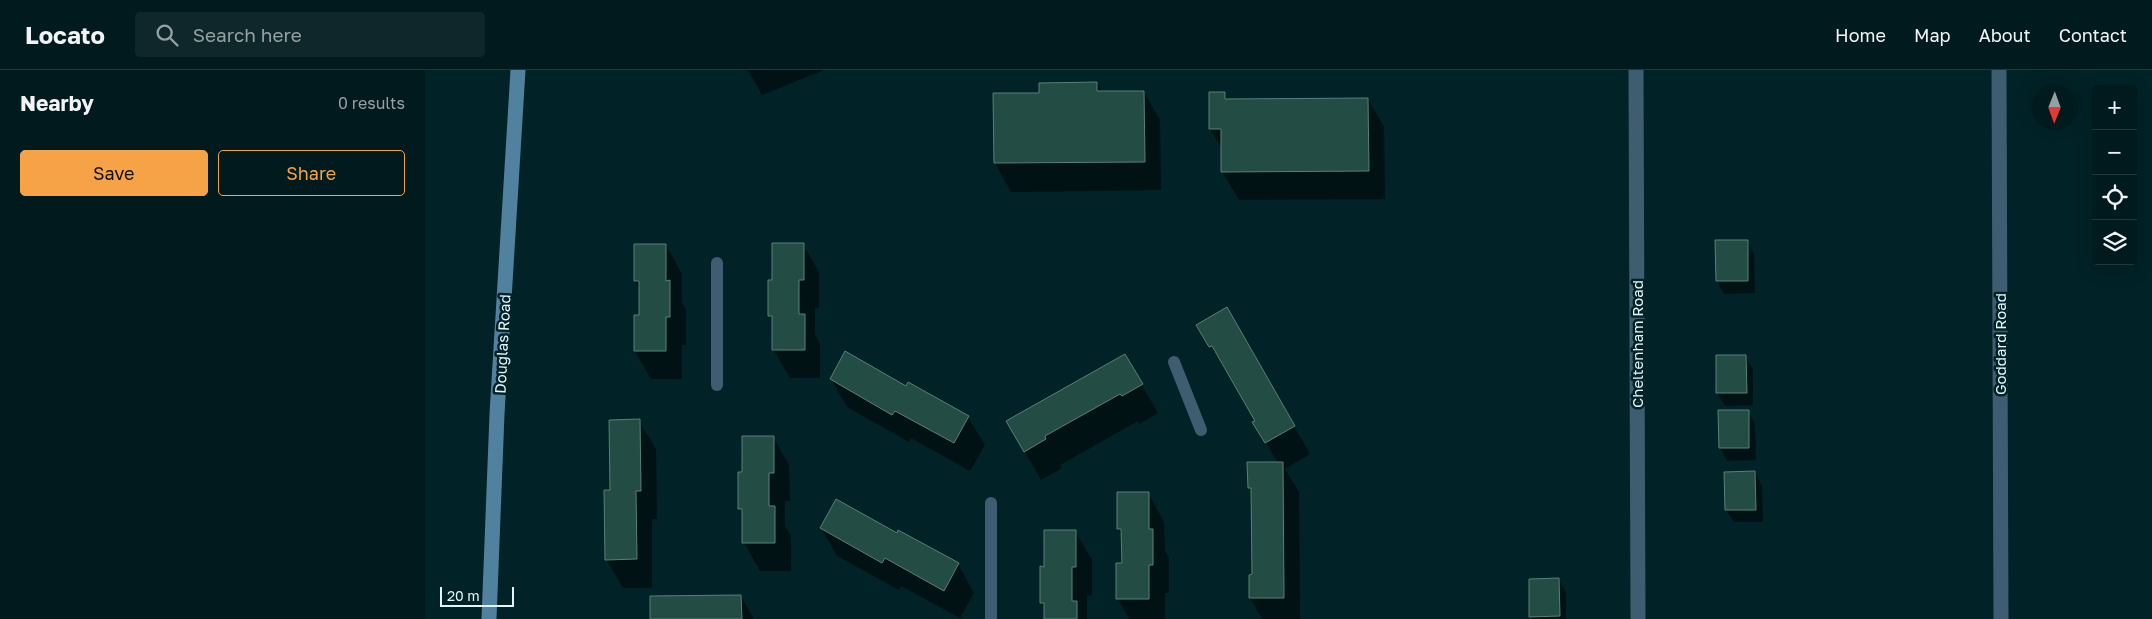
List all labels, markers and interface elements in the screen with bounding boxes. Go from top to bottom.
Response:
search box [135,12,485,57]
text: Locato [25,20,105,49]
icon: search [153,21,181,49]
text: Search here [193,23,302,46]
text: Home [1835,24,1886,46]
text: Map [1914,24,1951,46]
text: About [1979,24,2031,46]
text: Contact [2059,24,2127,46]
north arrow [2032,85,2077,130]
map controls [2092,85,2137,265]
button: + [2092,85,2137,130]
text: Nearby [20,90,94,116]
text: 0 results [338,93,405,113]
button: − [2092,130,2137,175]
button: Save [20,150,208,196]
button: Share [218,150,405,196]
button: locate [2092,175,2137,220]
button: layers [2092,220,2137,265]
street label: Cheltenham Road [1628,280,1646,408]
street label: Goddard Road [1991,293,2009,395]
street label: Douglas Road [490,294,514,394]
scale bar [440,584,514,607]
text: 20 m [447,587,480,604]

